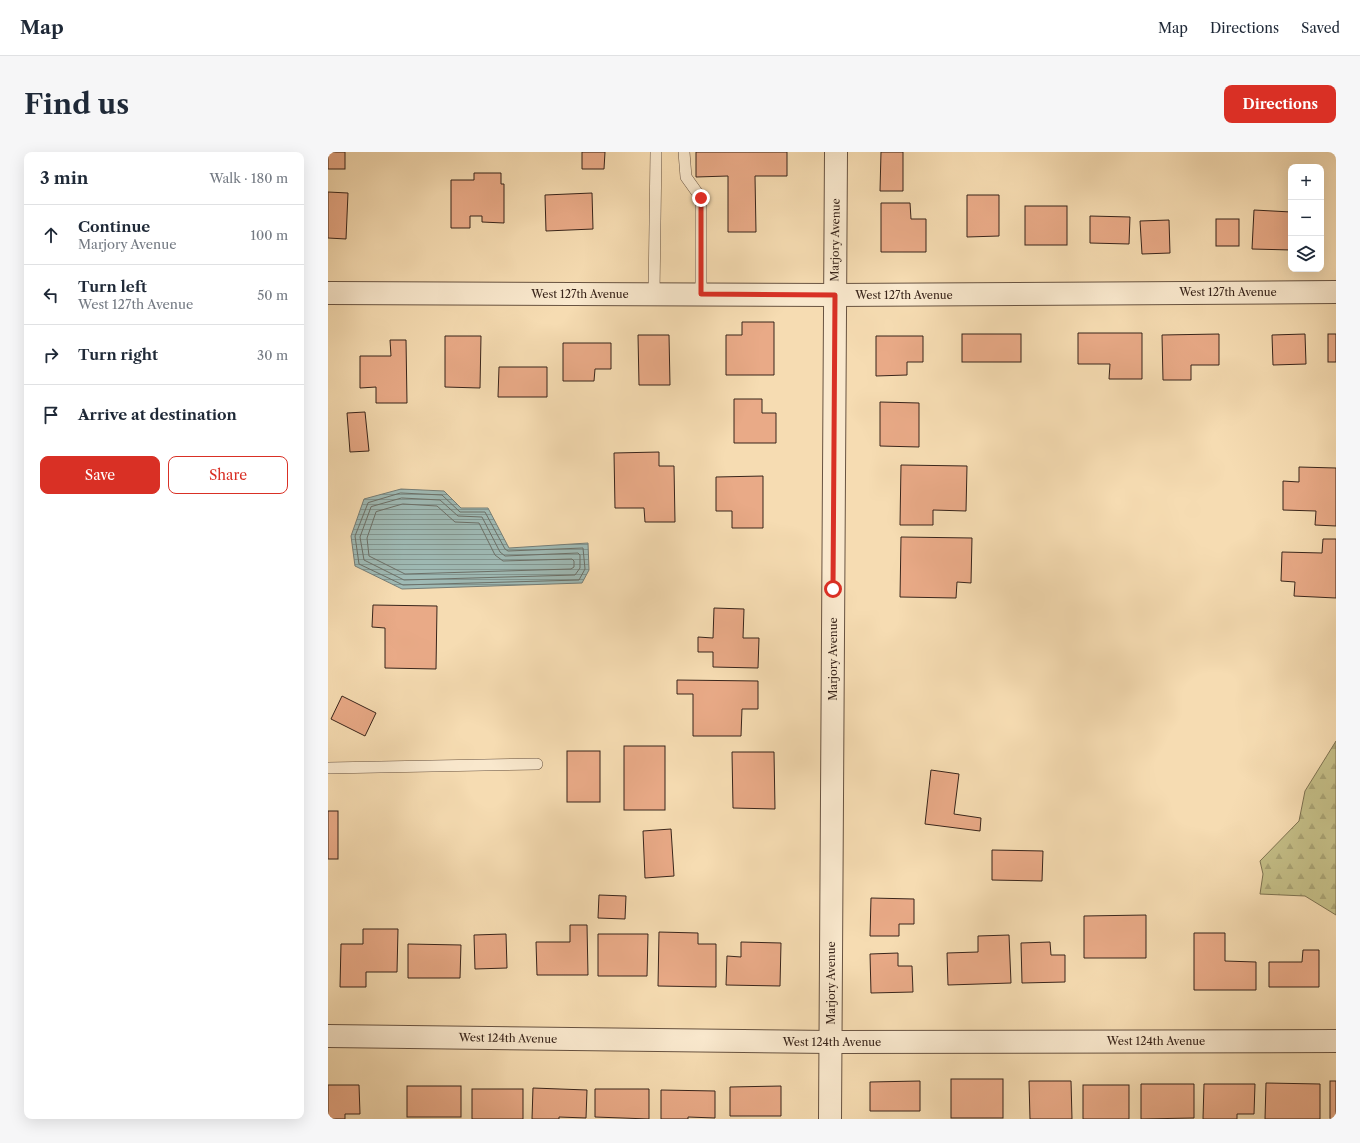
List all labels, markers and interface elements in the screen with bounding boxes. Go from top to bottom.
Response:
text: Map [20,16,64,39]
text: Map [1158,19,1188,37]
text: Directions [1210,19,1279,37]
text: Saved [1301,19,1340,37]
button: Directions [1224,85,1336,123]
text: Find us [24,87,129,121]
map controls [1288,164,1324,272]
button: + [1288,164,1324,200]
text: 3 min [40,168,89,188]
text: Walk · 180 m [209,170,288,186]
route end [692,189,710,207]
street label: Marjory Avenue [827,198,843,282]
button: − [1288,200,1324,236]
text: Continue [78,217,150,236]
icon: ahead [40,224,62,246]
text: 100 m [250,227,288,243]
text: Marjory Avenue [78,236,176,252]
button: layers [1288,236,1324,272]
text: Turn left [78,277,147,296]
icon: left [40,284,62,306]
street label: West 127th Avenue [1178,285,1277,299]
text: 50 m [257,287,288,303]
street label: West 127th Avenue [530,287,629,301]
street label: West 127th Avenue [854,288,953,302]
text: West 127th Avenue [78,296,193,312]
icon: right [40,344,62,366]
text: Turn right [78,345,158,364]
text: 30 m [257,347,288,363]
icon: arrive [40,404,62,426]
text: Arrive at destination [78,405,237,424]
button: Save [40,456,160,494]
button: Share [168,456,288,494]
route start [824,580,842,598]
street label: Marjory Avenue [826,617,840,701]
street label: Marjory Avenue [824,941,838,1025]
street label: West 124th Avenue [458,1030,557,1046]
street label: West 124th Avenue [1106,1034,1205,1048]
street label: West 124th Avenue [782,1035,881,1049]

